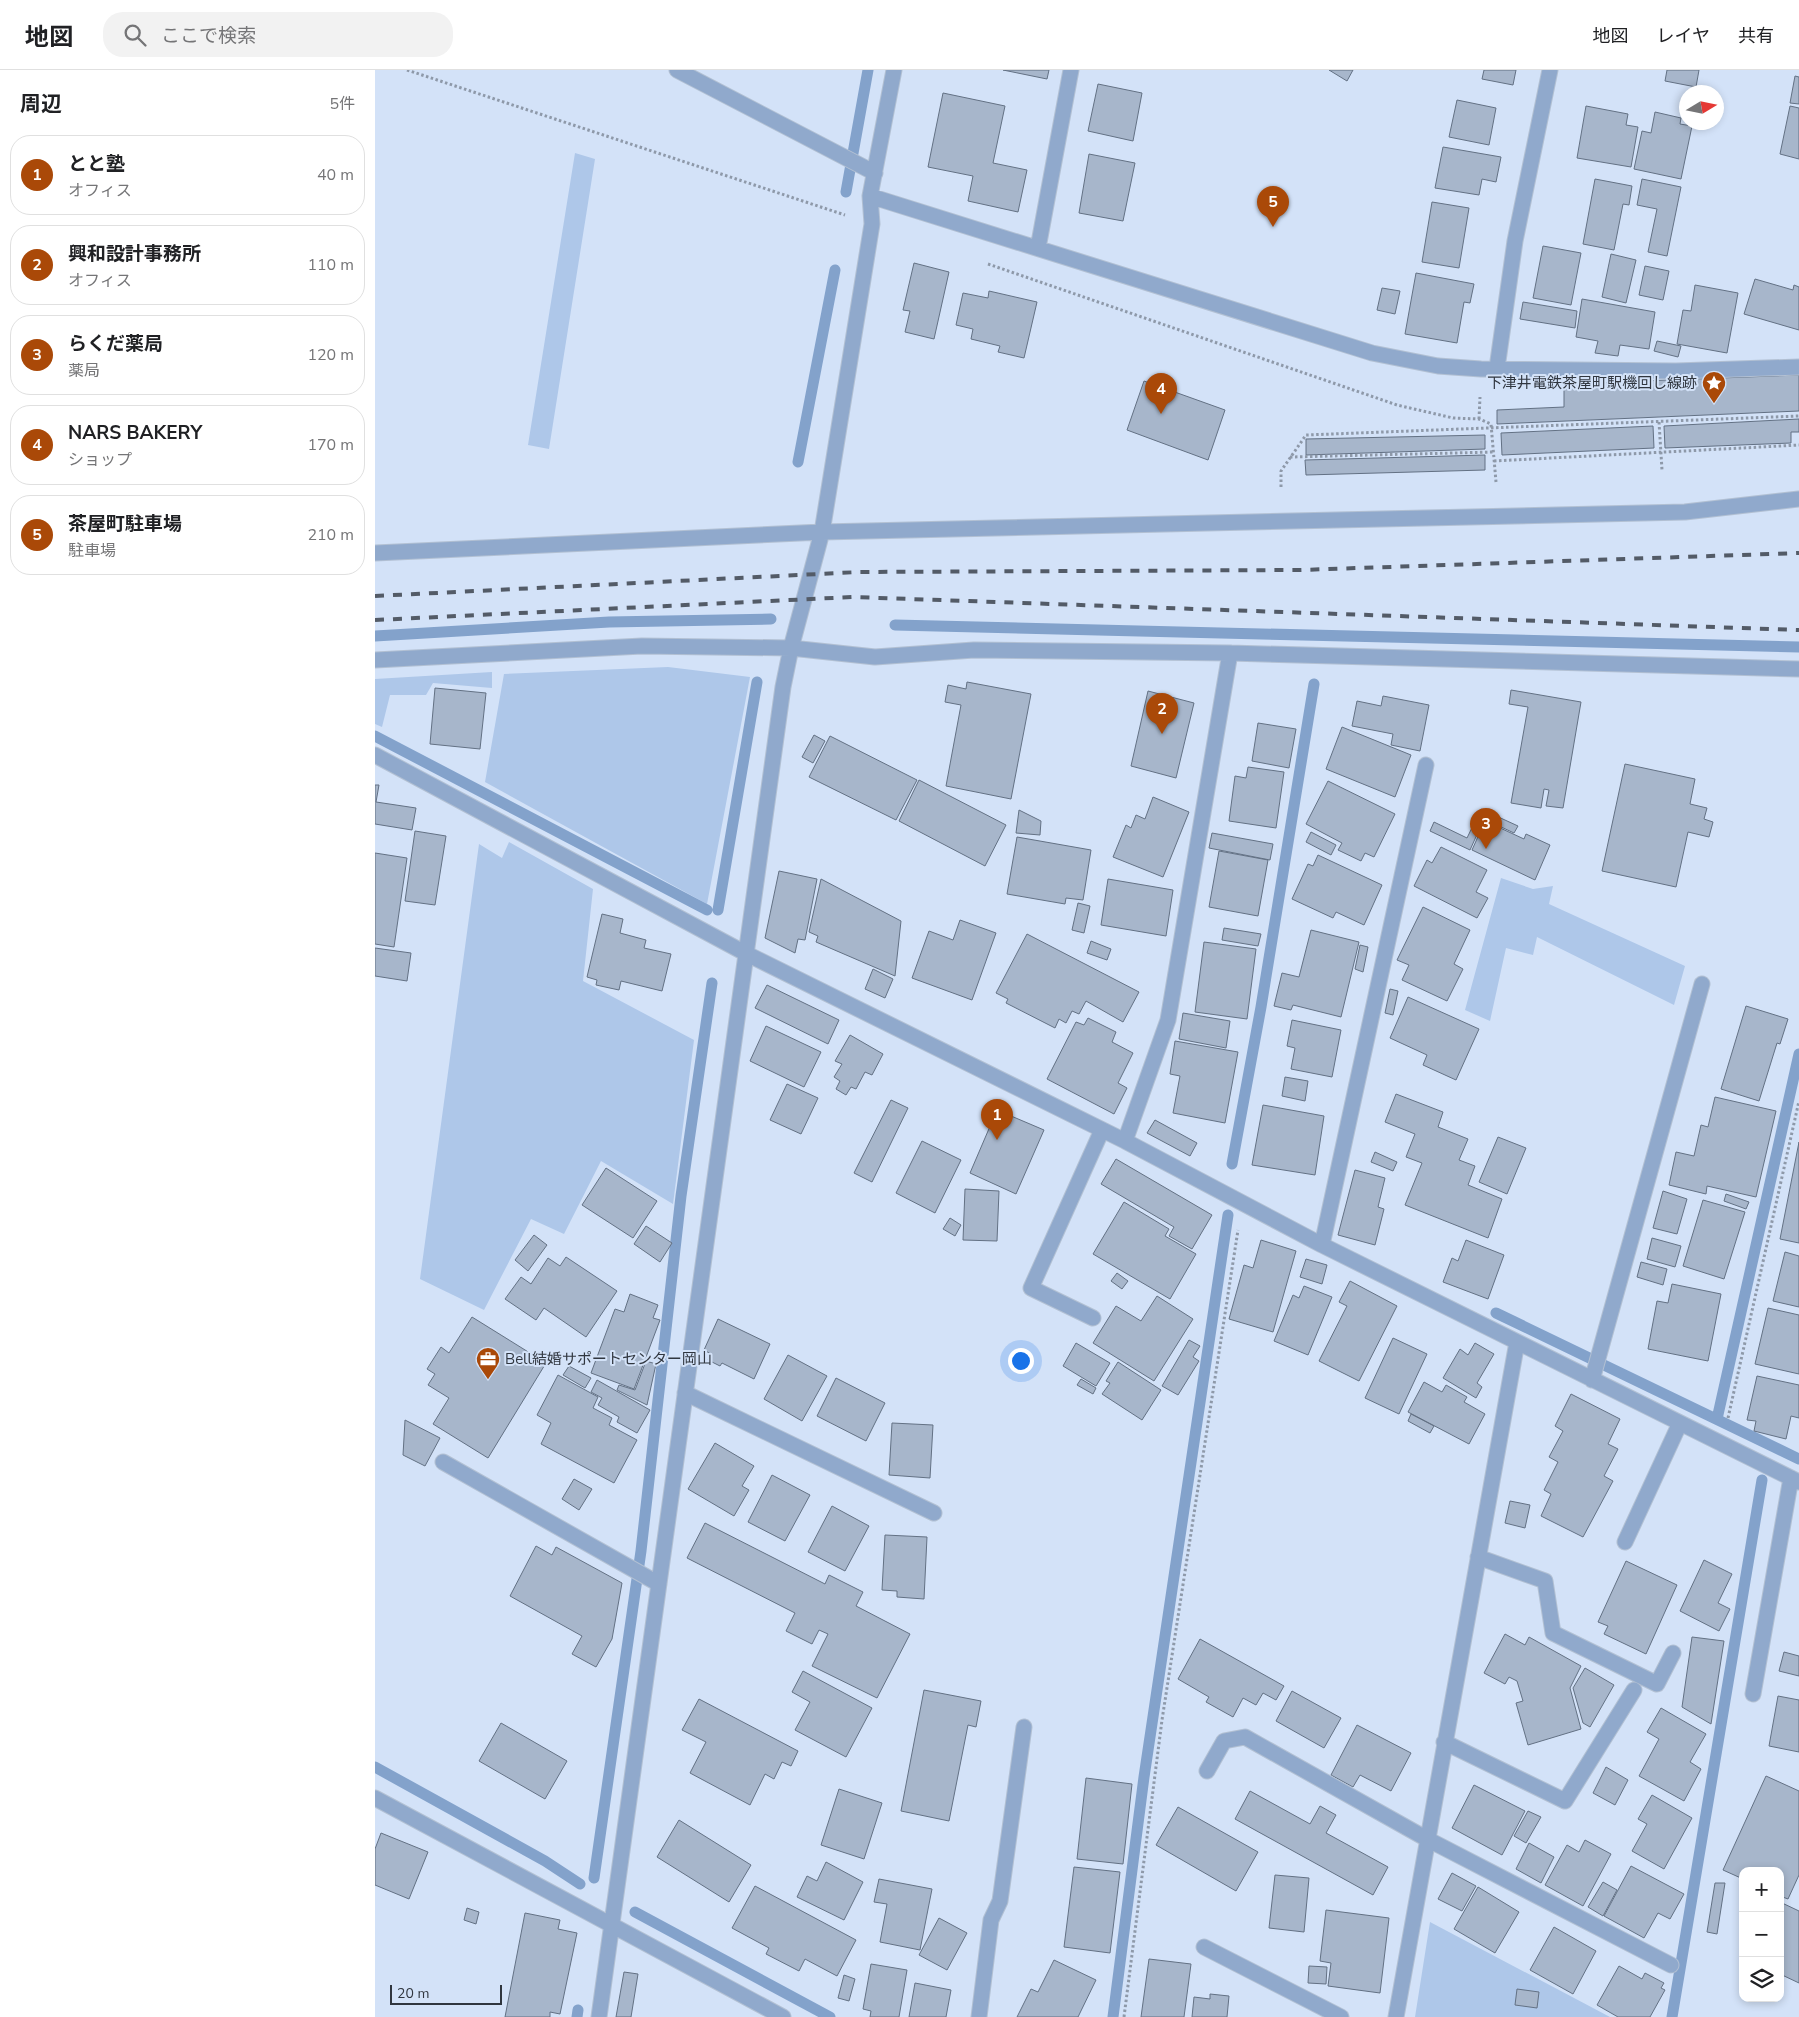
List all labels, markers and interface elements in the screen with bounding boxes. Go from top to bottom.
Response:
search box [103,12,453,57]
text: 地図 [25,21,73,53]
icon: search [121,21,149,49]
text: ここで検索 [161,23,256,49]
text: 地図 [1593,24,1629,48]
text: レイヤ [1657,24,1710,48]
text: 共有 [1738,24,1774,48]
north arrow [1679,85,1724,130]
text: 周辺 [20,90,62,118]
text: 5件 [329,93,355,115]
text: とと塾 [68,151,125,177]
text: 1 [32,164,42,186]
text: 40 m [317,164,354,186]
text: オフィス [68,180,132,202]
pin: 5 [1257,186,1289,227]
text: 興和設計事務所 [68,241,201,267]
text: 2 [32,254,42,276]
text: 110 m [307,254,354,276]
text: オフィス [68,270,132,292]
text: らくだ薬局 [68,331,163,357]
text: 3 [32,344,42,366]
text: 120 m [307,344,354,366]
text: 薬局 [68,360,100,382]
place icon: 下津井電鉄茶屋町駅機回し線跡 [1701,370,1727,404]
pin: 4 [1145,373,1177,414]
place label: 下津井電鉄茶屋町駅機回し線跡 [1487,373,1697,393]
text: NARS BAKERY [68,420,202,446]
text: 4 [32,434,42,456]
text: 170 m [307,434,354,456]
text: ショップ [68,449,132,471]
text: 茶屋町駐車場 [68,511,182,537]
text: 5 [32,524,42,546]
text: 210 m [307,524,354,546]
text: 駐車場 [68,540,116,562]
pin: 2 [1146,693,1178,734]
pin: 3 [1470,808,1502,849]
pin: 1 [981,1099,1013,1140]
office icon: Bell結婚サポートセンター岡山 [475,1346,501,1380]
your location [1008,1348,1034,1374]
place label: Bell結婚サポートセンター岡山 [505,1349,712,1369]
map controls [1739,1867,1784,2002]
button: + [1739,1867,1784,1912]
button: − [1739,1912,1784,1957]
button: layers [1739,1957,1784,2002]
scale bar [390,1982,503,2005]
text: 20 m [397,1984,429,2003]

